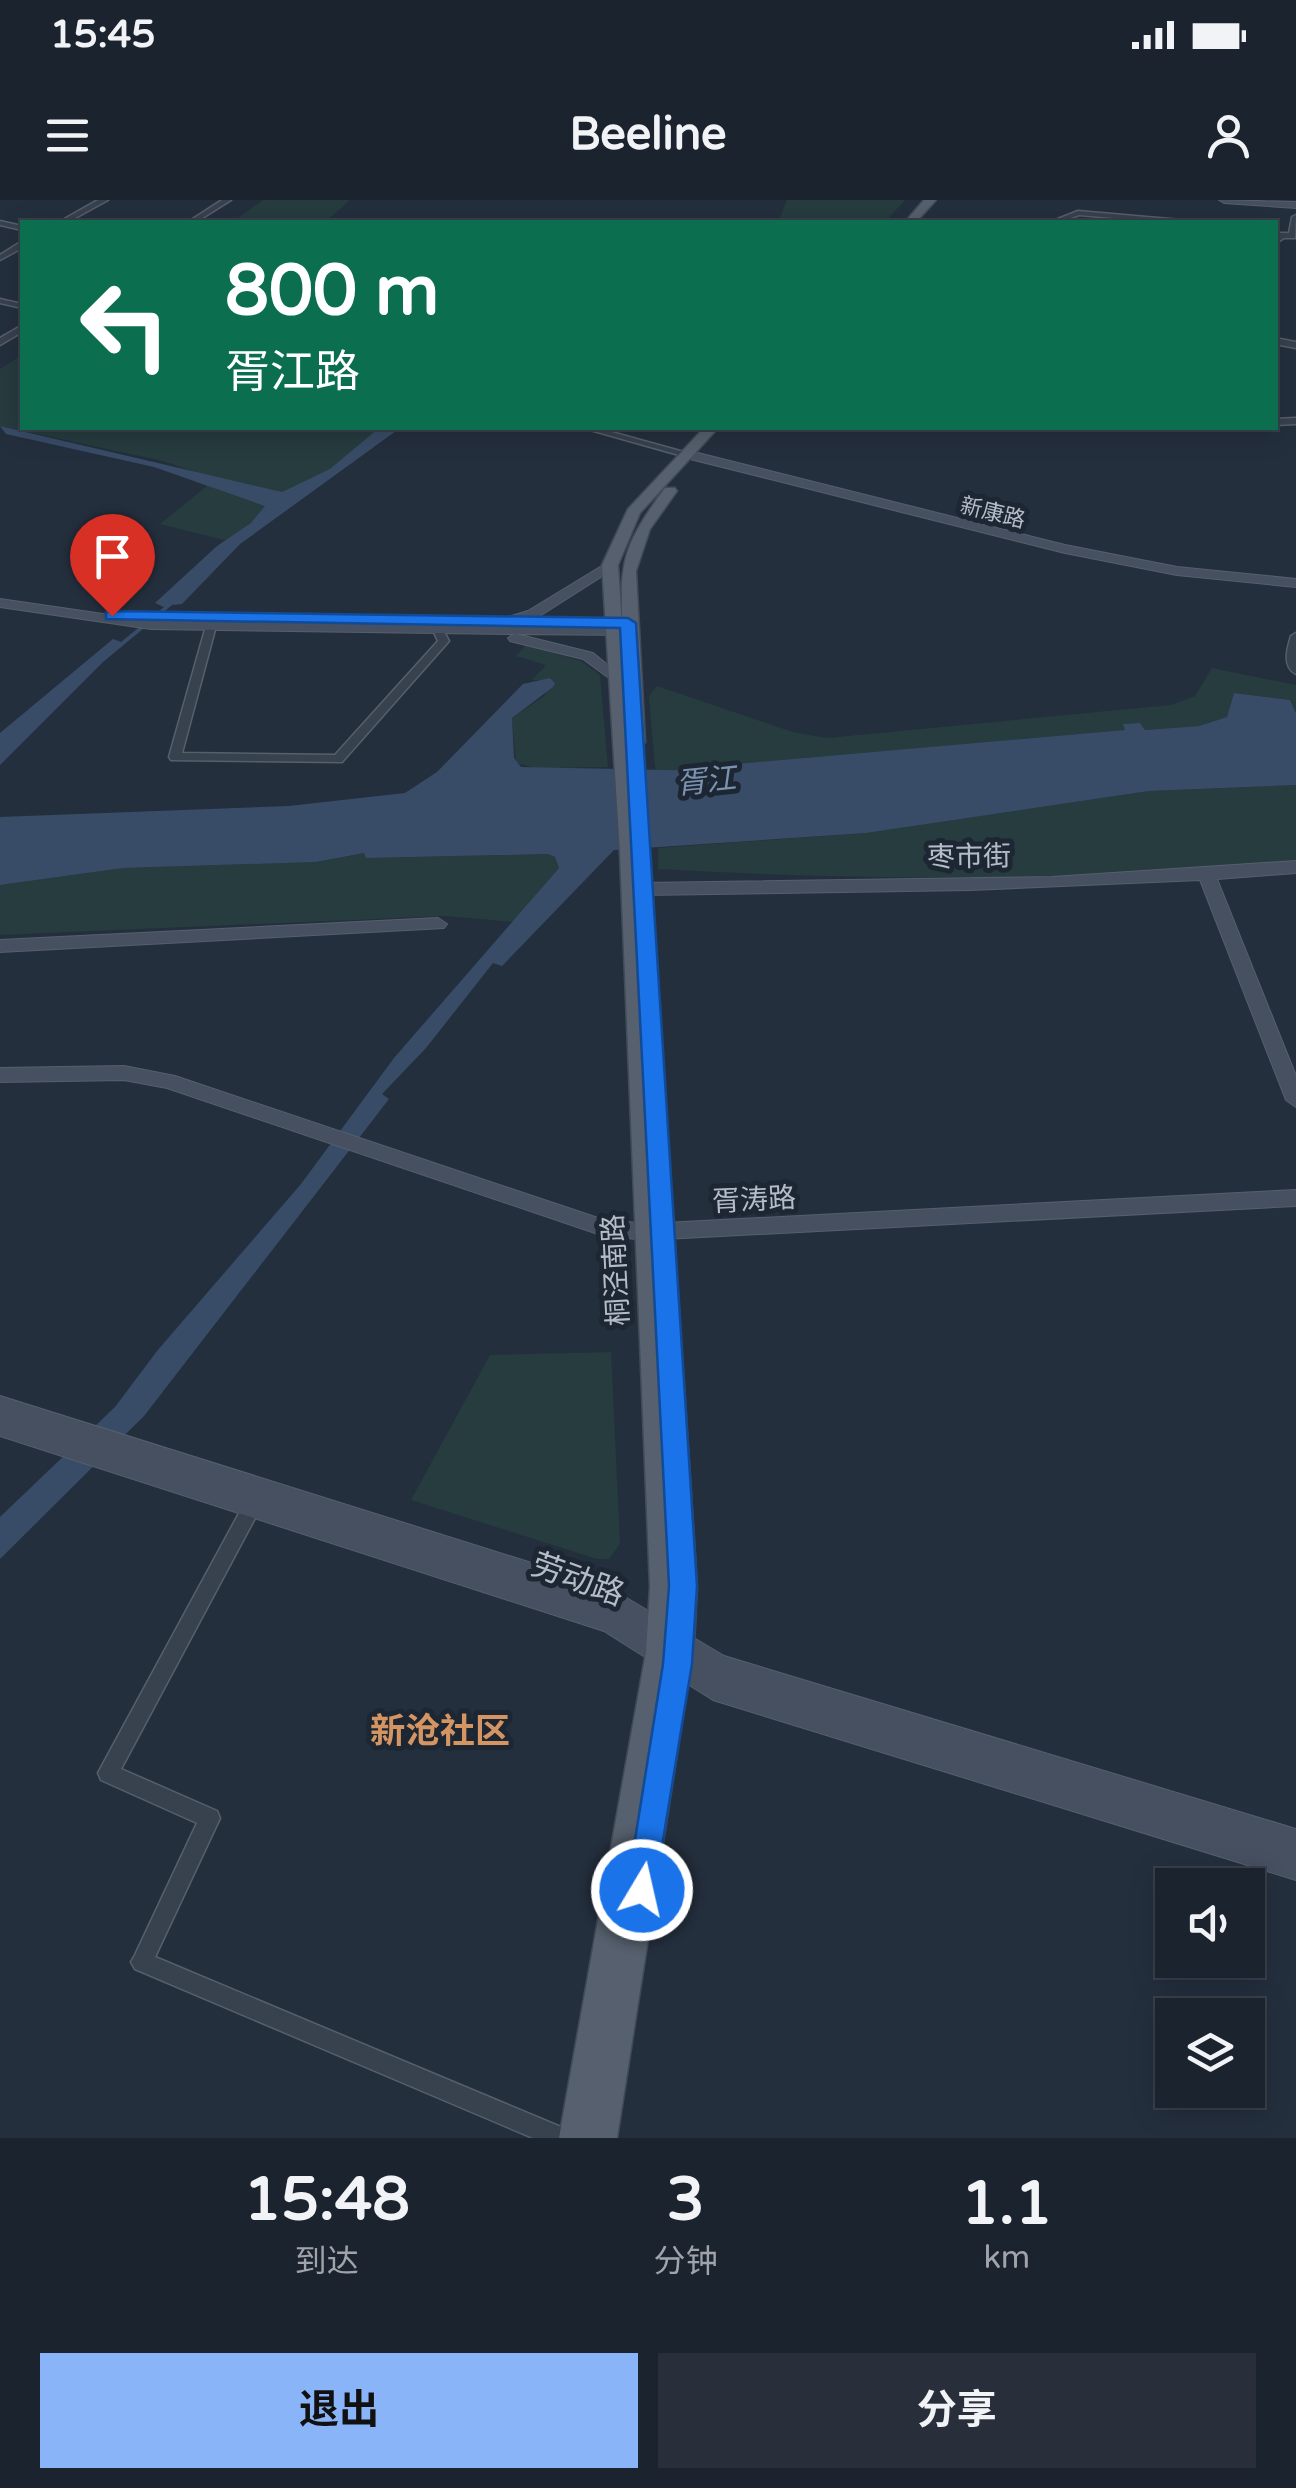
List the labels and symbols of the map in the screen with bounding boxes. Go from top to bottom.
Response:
street label: 新康路 [958,492,1028,534]
pin [70,514,155,617]
water label: 胥江 [674,760,741,803]
street label: 枣市街 [927,839,1011,875]
street label: 胥涛路 [711,1181,797,1219]
street label: 桐泾南路 [596,1213,636,1327]
street label: 劳动路 [526,1546,629,1614]
district label: 新沧社区 [370,1711,510,1753]
position arrow [590,1838,694,1942]

